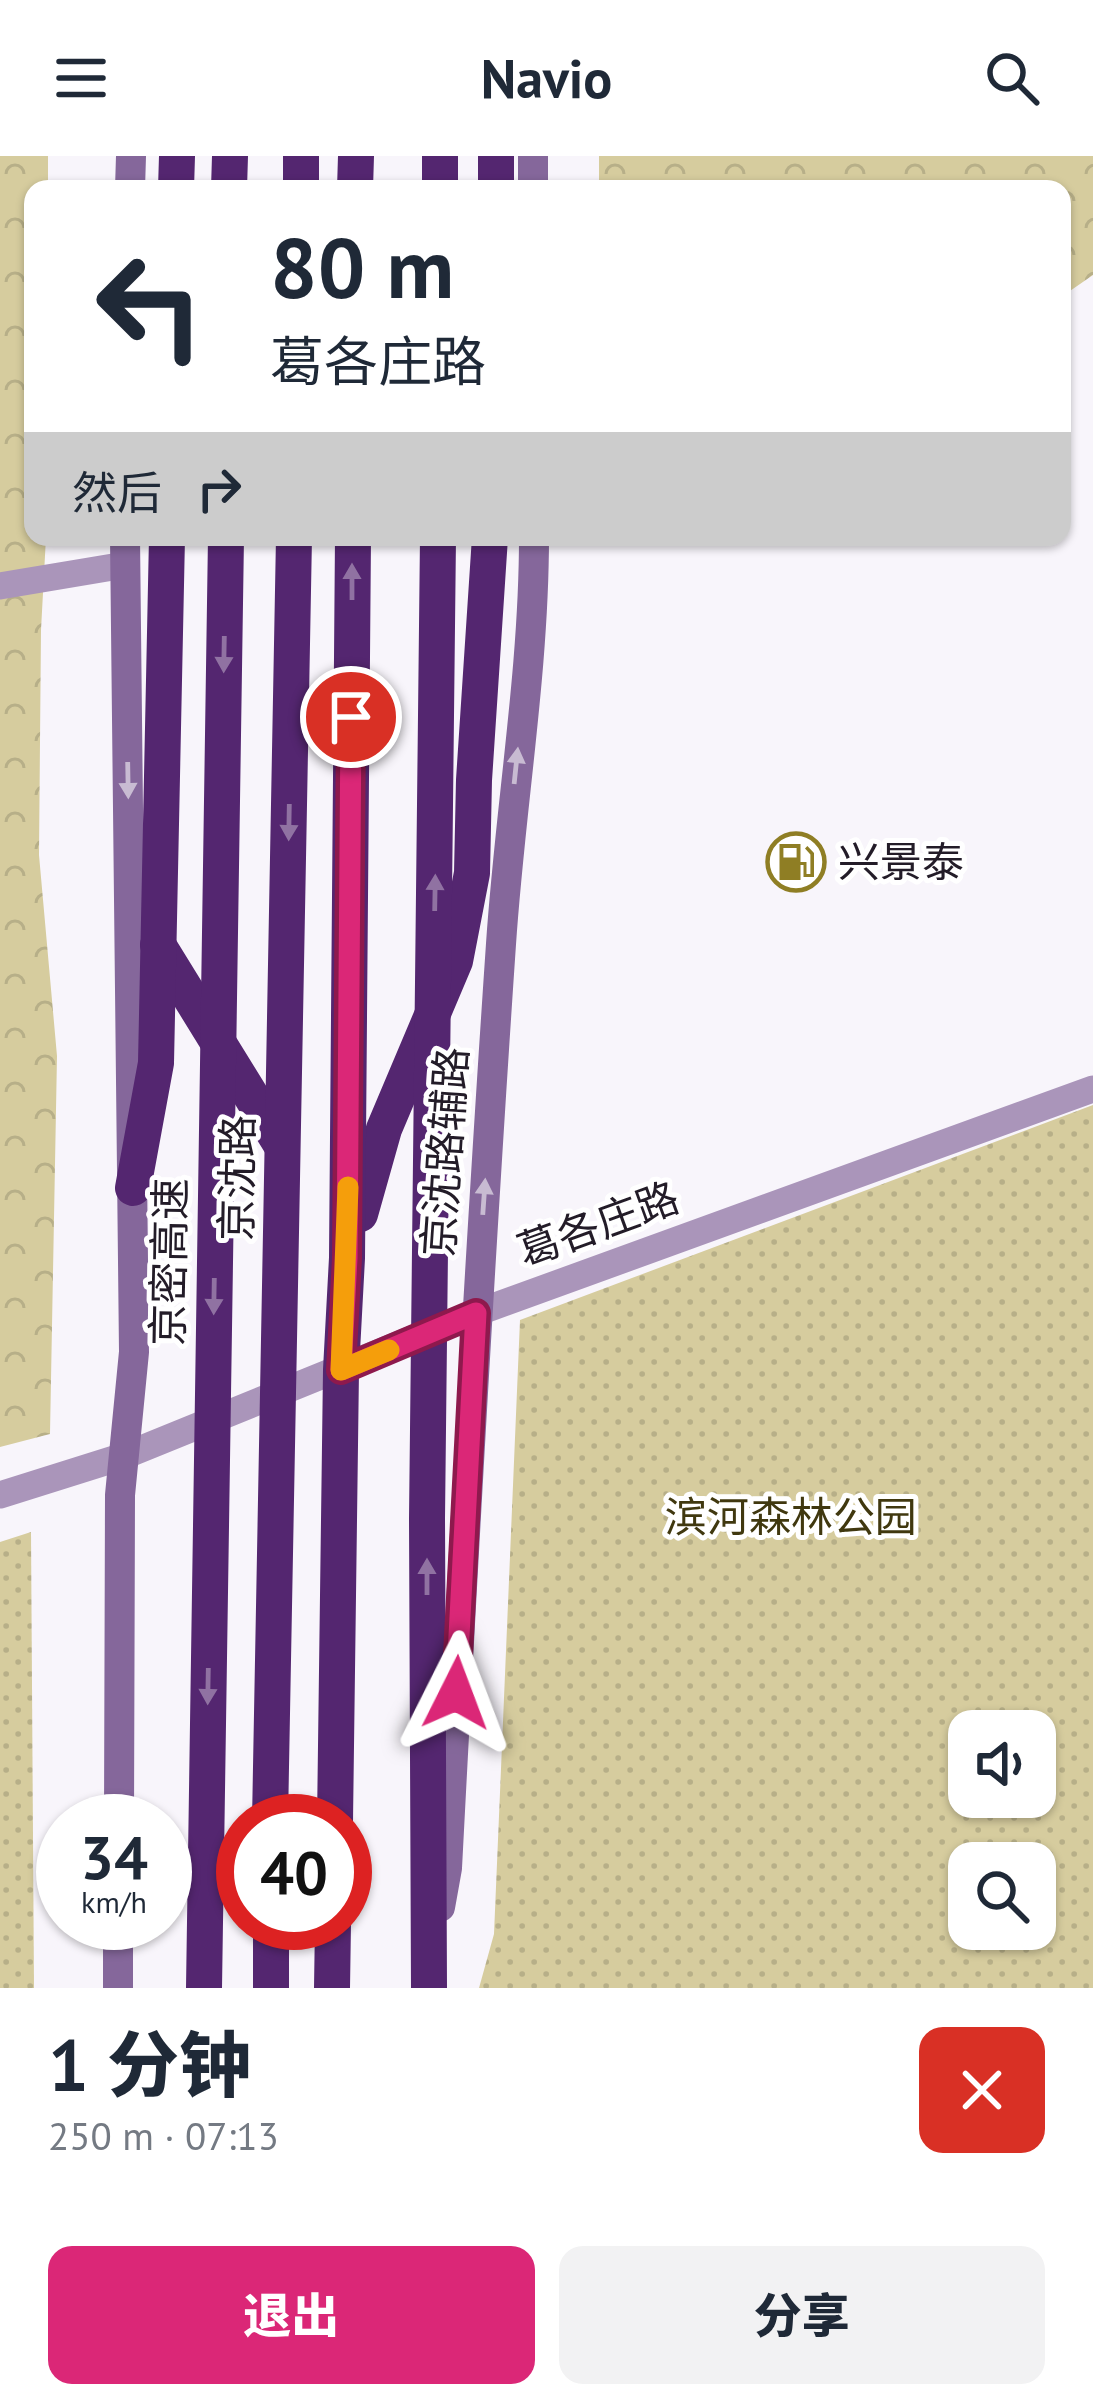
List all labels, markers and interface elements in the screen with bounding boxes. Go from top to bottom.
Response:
text: Navio [481,43,612,113]
icon: menu [48,45,114,111]
icon: search [979,45,1045,111]
text: 80 m [270,212,454,321]
icon: left [72,228,228,384]
text: 葛各庄路 [270,326,486,396]
icon: right [186,456,252,522]
text: 然后 [72,463,162,521]
one-way arrow [342,562,362,600]
one-way arrow [214,636,234,674]
pin [300,666,402,768]
icon: arrive [318,684,384,750]
one-way arrow [507,747,526,784]
one-way arrow [118,762,137,800]
one-way arrow [279,804,298,842]
fuel station icon: 兴景泰 [765,831,827,893]
place label: 兴景泰 [838,834,964,889]
one-way arrow [425,873,445,911]
street label: 京沈路辅路 [410,1045,479,1259]
street label: 京沈路 [208,1115,265,1241]
street label: 葛各庄路 [509,1169,686,1278]
street label: 京密高速 [140,1178,197,1346]
one-way arrow [474,1178,493,1215]
one-way arrow [204,1278,223,1316]
park label: 滨河森林公园 [665,1489,917,1544]
one-way arrow [417,1557,437,1595]
position arrow [393,1630,519,1756]
one-way arrow [199,1668,218,1706]
map controls [948,1710,1056,1950]
button: sound [948,1710,1056,1818]
speed limit sign: 40 [216,1794,372,1950]
text: 34 [80,1818,148,1896]
button: search [948,1842,1056,1950]
text: km/h [81,1882,147,1921]
text: 1 分钟 [48,2018,251,2111]
button: close [919,2027,1045,2153]
text: 250 m · 07:13 [48,2110,279,2161]
button: 退出 [48,2246,535,2384]
button: 分享 [559,2246,1045,2384]

